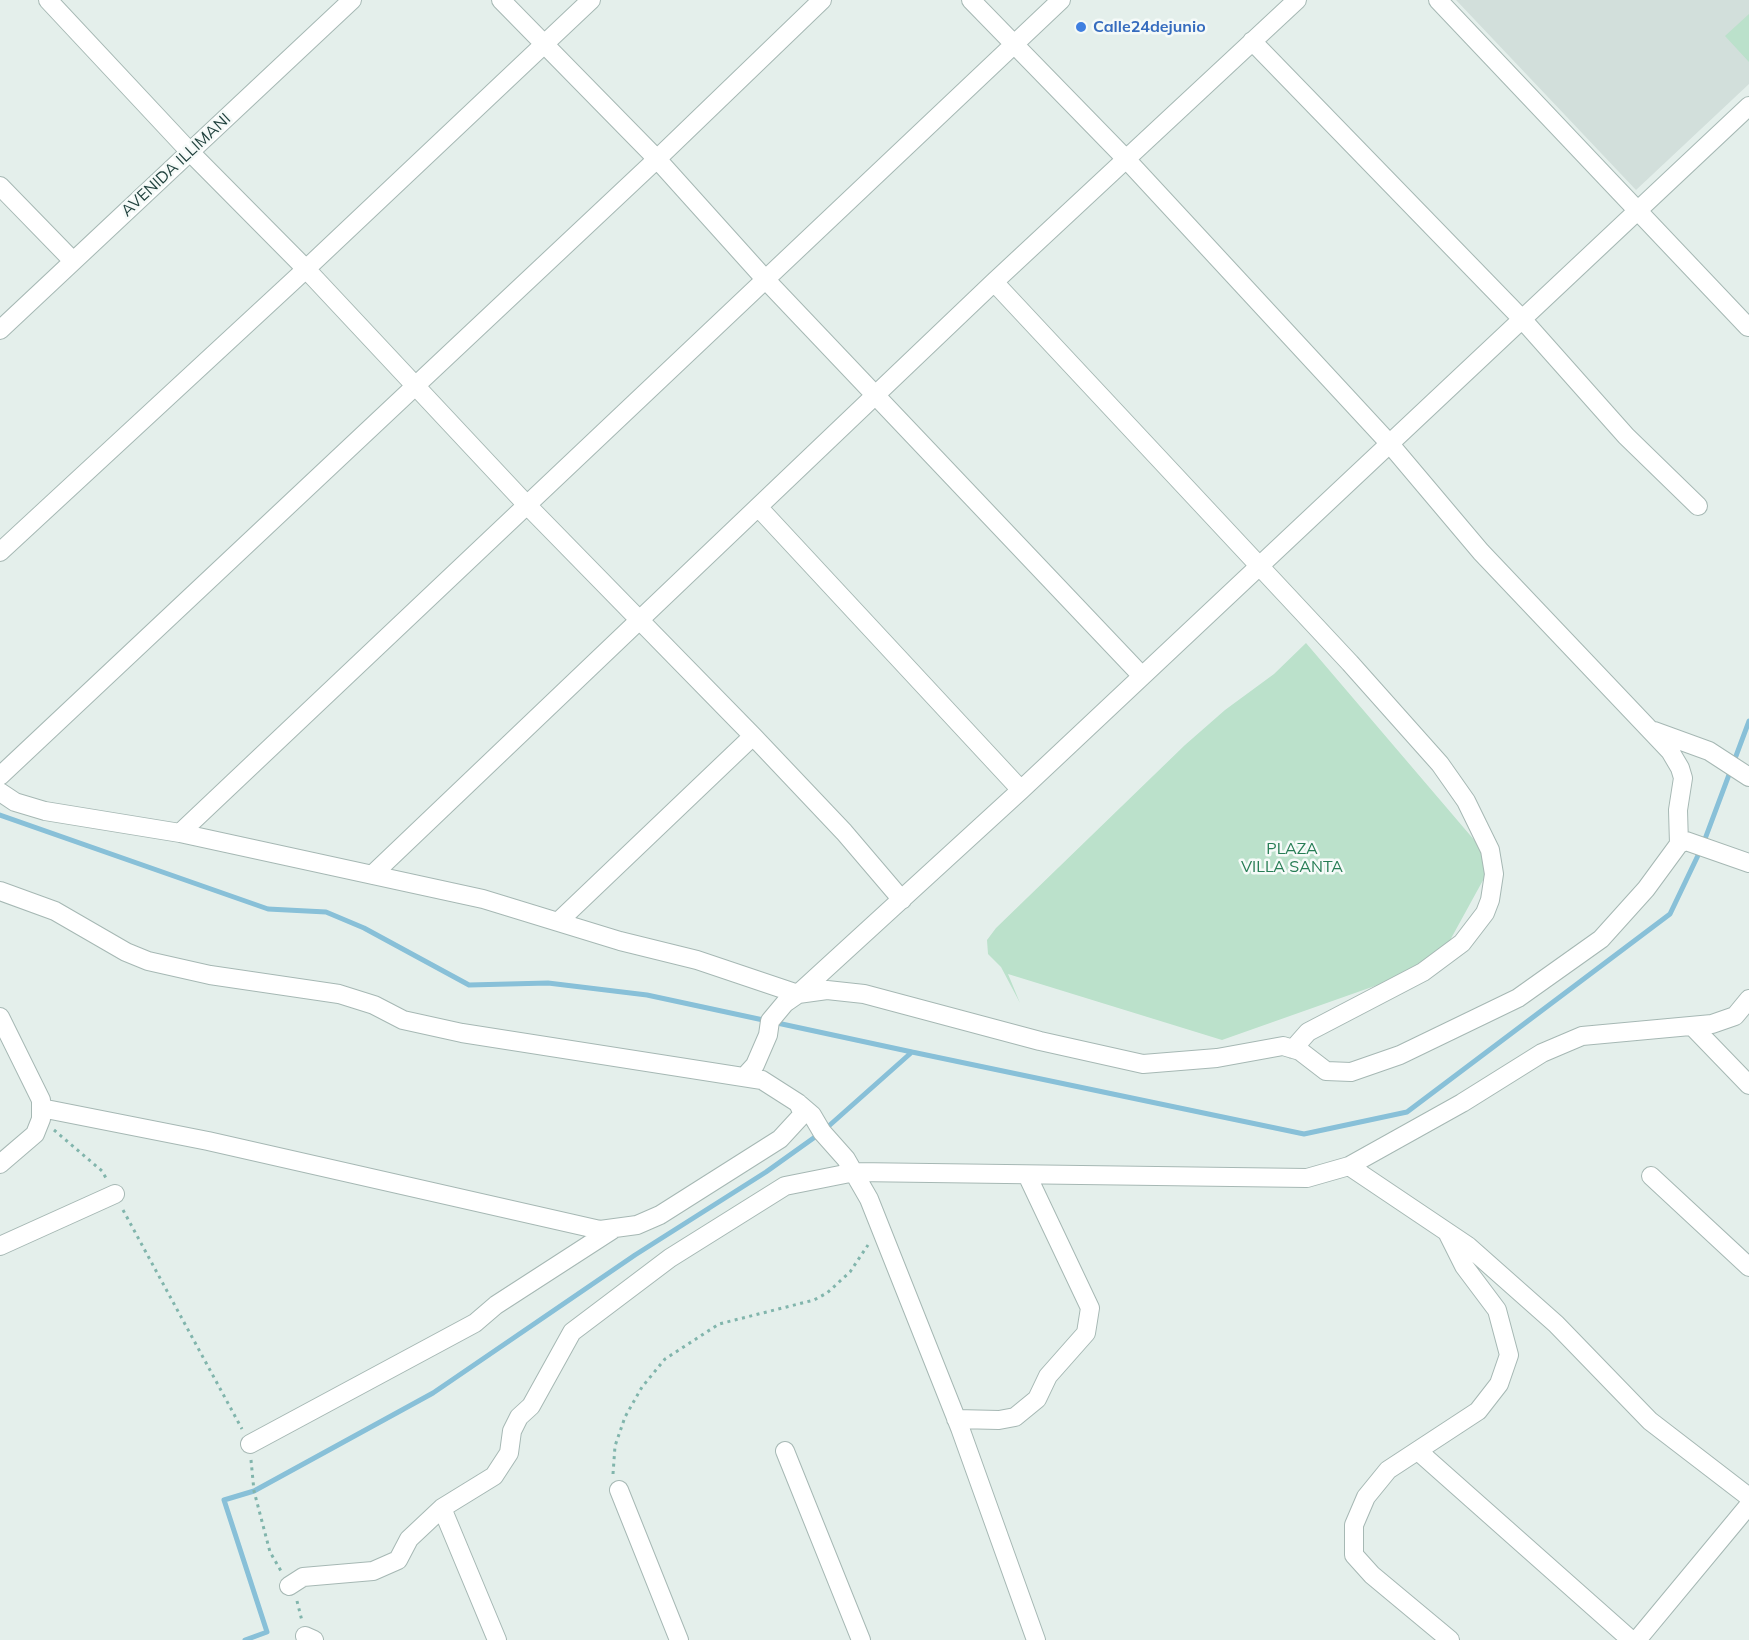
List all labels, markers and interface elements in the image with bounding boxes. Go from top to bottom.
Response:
place label: Calle24dejunio [1093,17,1206,37]
marker: Calle24dejunio [1074,20,1088,34]
street label: AVENIDA ILLIMANI [117,109,235,221]
park label: PLAZA VILLA SANTA [1241,839,1343,877]

